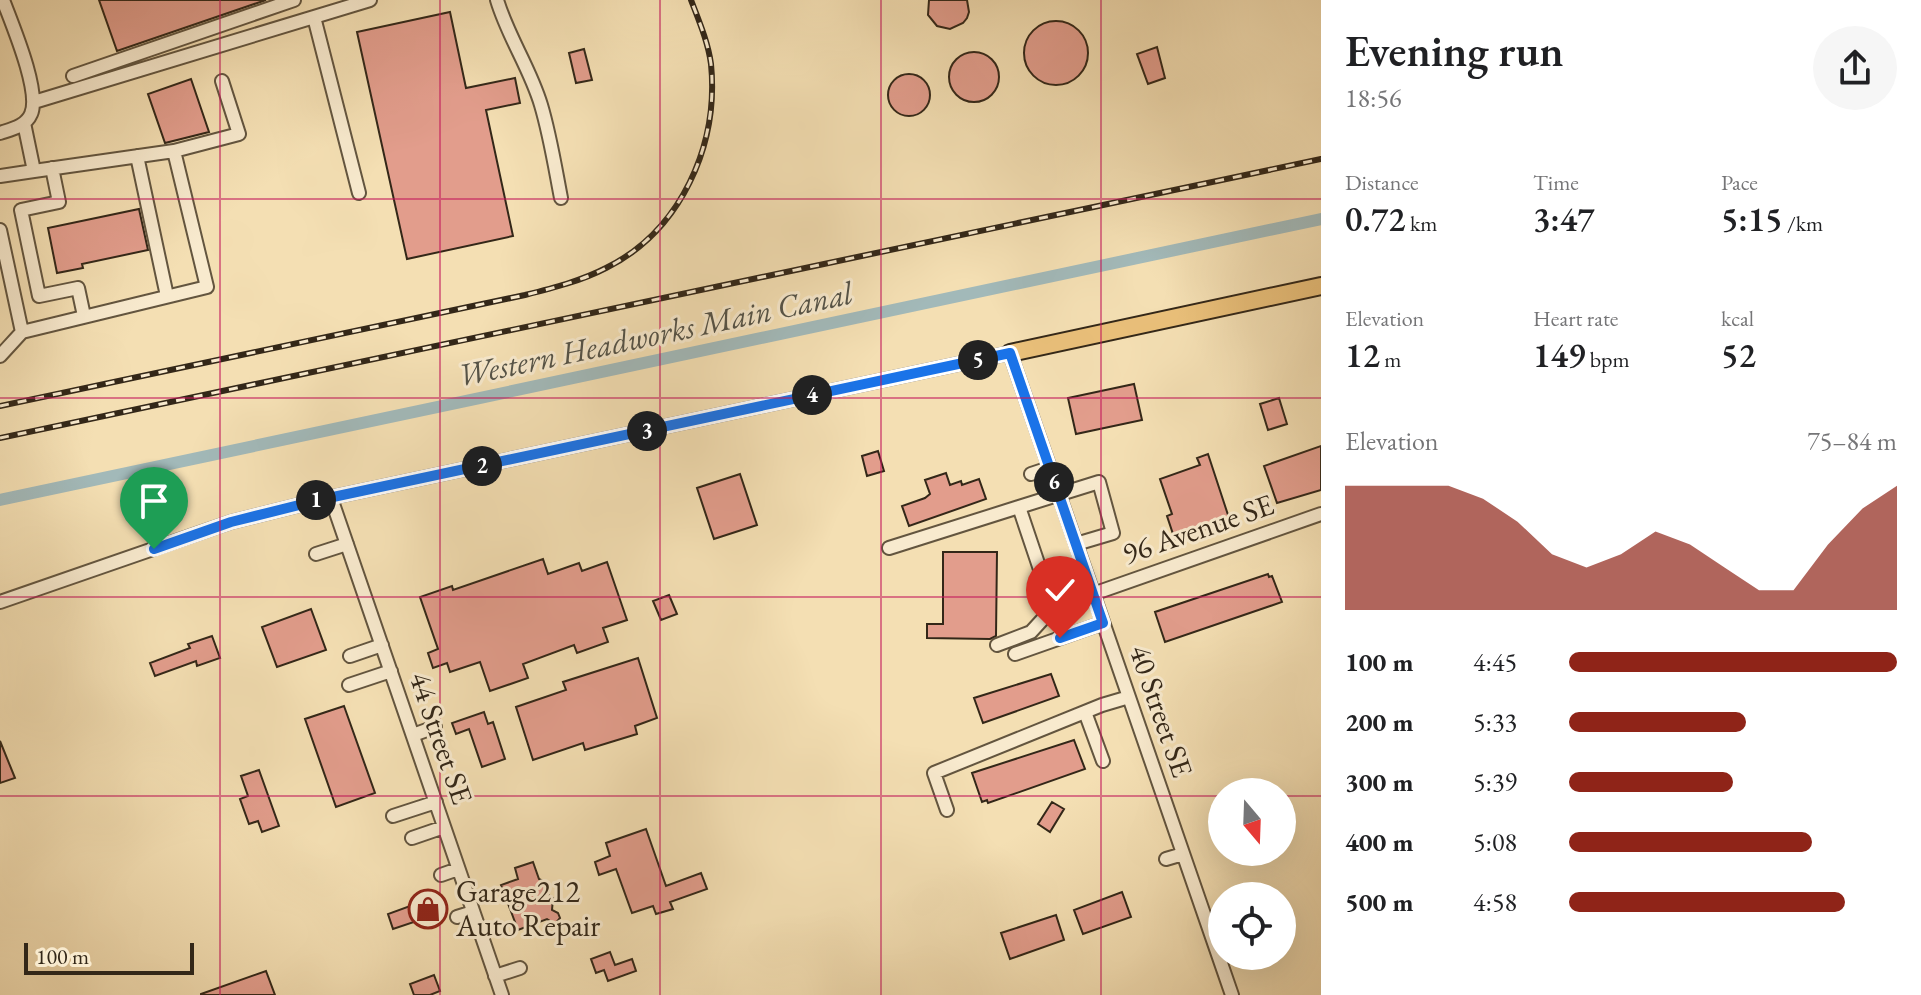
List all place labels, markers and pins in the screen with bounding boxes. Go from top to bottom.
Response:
pin: 5 [958,340,998,380]
pin: 4 [792,375,832,415]
pin: 3 [627,411,667,451]
pin: 2 [462,446,502,486]
pin: 6 [1034,462,1074,502]
pin [120,467,188,549]
pin: 1 [296,480,336,520]
pin [1026,556,1094,638]
place label: Garage212 Auto Repair [455,872,600,945]
shop icon: Garage212 Auto Repair [407,888,449,930]

